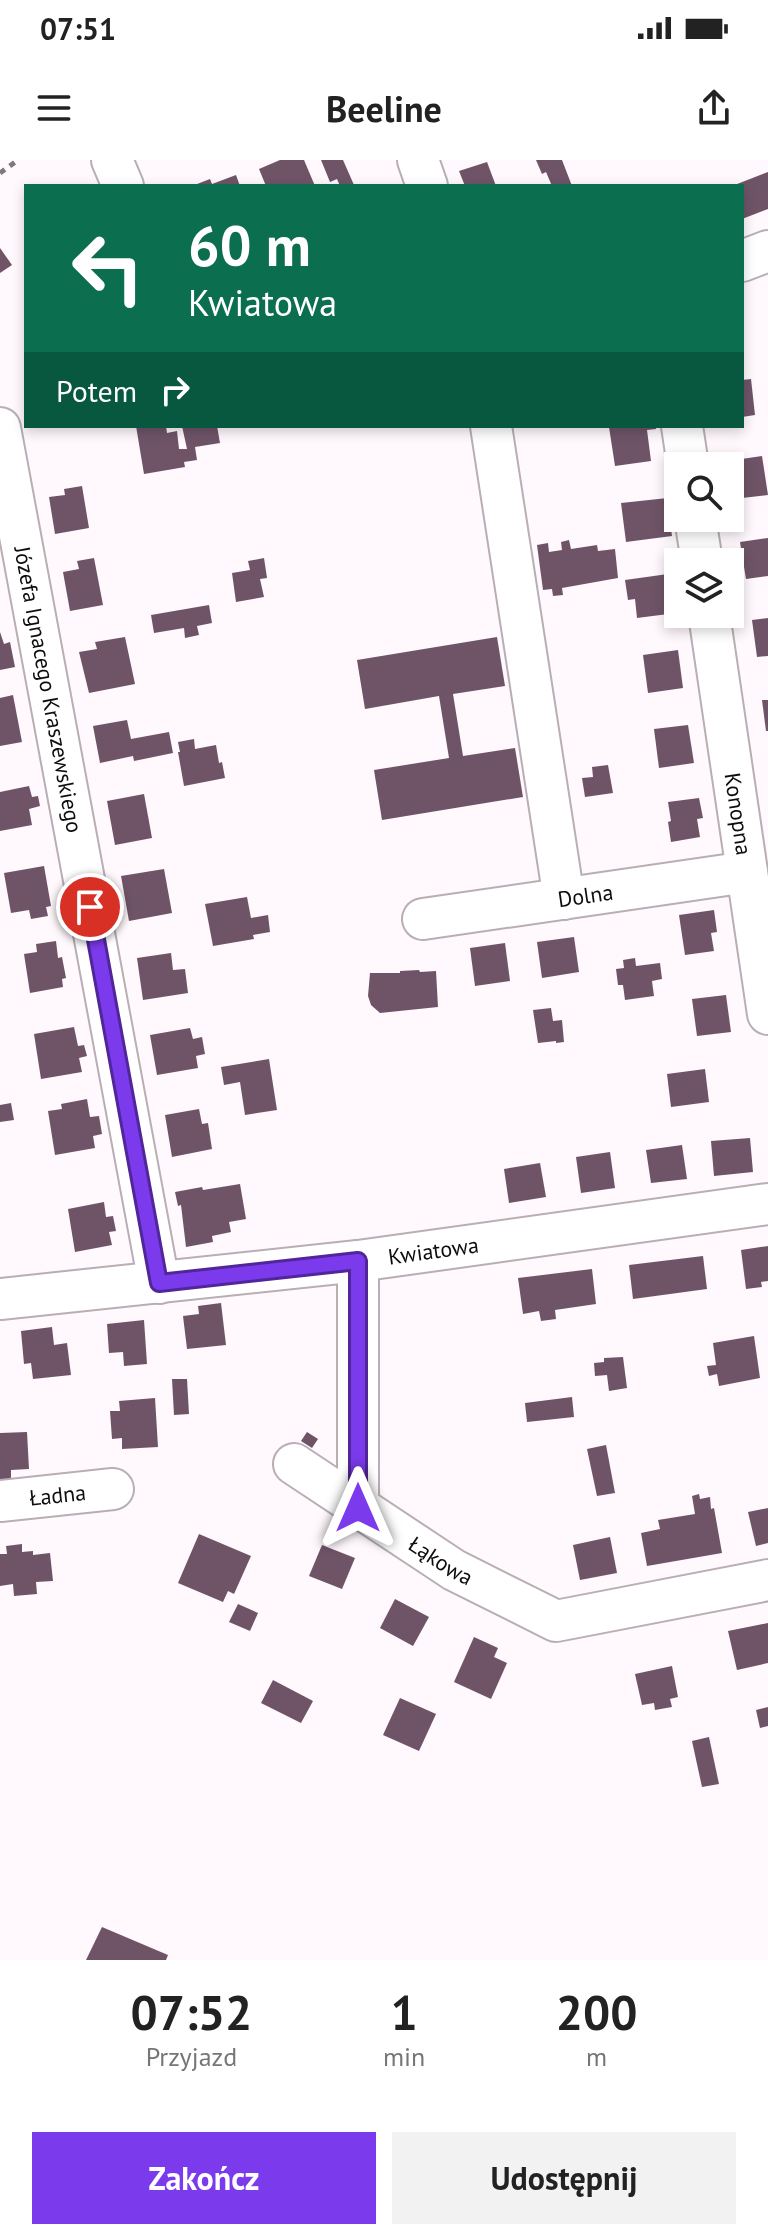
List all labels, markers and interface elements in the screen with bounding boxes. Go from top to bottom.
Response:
text: 07:51 [40,9,116,48]
text: Beeline [326,85,442,132]
icon: menu [32,86,76,130]
icon: share [692,86,736,130]
text: 60 m [188,209,311,281]
icon: left [56,216,160,320]
text: Kwiatowa [188,279,337,326]
icon: right [153,368,197,412]
text: Potem [56,371,137,410]
map controls [664,452,744,628]
button: search [664,452,744,532]
street label: Józefa Ignacego Kraszewskiego [8,543,89,835]
button: layers [664,548,744,628]
street label: Konopna [719,771,758,857]
pin [56,873,124,941]
street label: Dolna [556,878,615,913]
icon: arrive [68,885,112,929]
street label: Kwiatowa [386,1230,480,1271]
position arrow [316,1466,400,1550]
street label: Ładna [28,1478,87,1512]
street label: Łąkowa [403,1530,478,1591]
text: 07:52 [131,1981,252,2043]
text: 1 [390,1981,418,2043]
text: 200 [556,1981,637,2043]
text: Przyjazd [146,2040,237,2073]
text: min [383,2040,425,2073]
text: m [586,2040,607,2073]
button: Zakończ [32,2132,376,2224]
button: Udostępnij [392,2132,736,2224]

